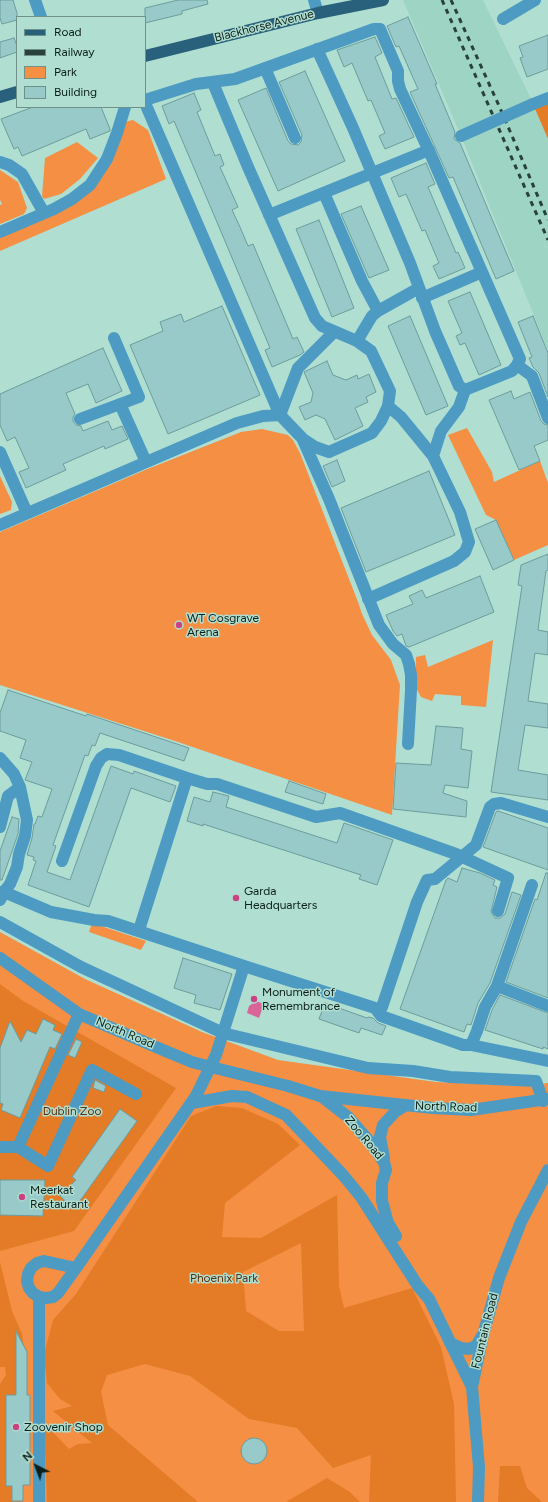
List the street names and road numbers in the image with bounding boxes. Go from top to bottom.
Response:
street label: Blackhorse Avenue [213,7,315,45]
street label: North Road [94,1014,156,1052]
street label: North Road [415,1099,477,1115]
street label: Zoo Road [342,1113,386,1163]
street label: Fountain Road [469,1292,501,1370]

